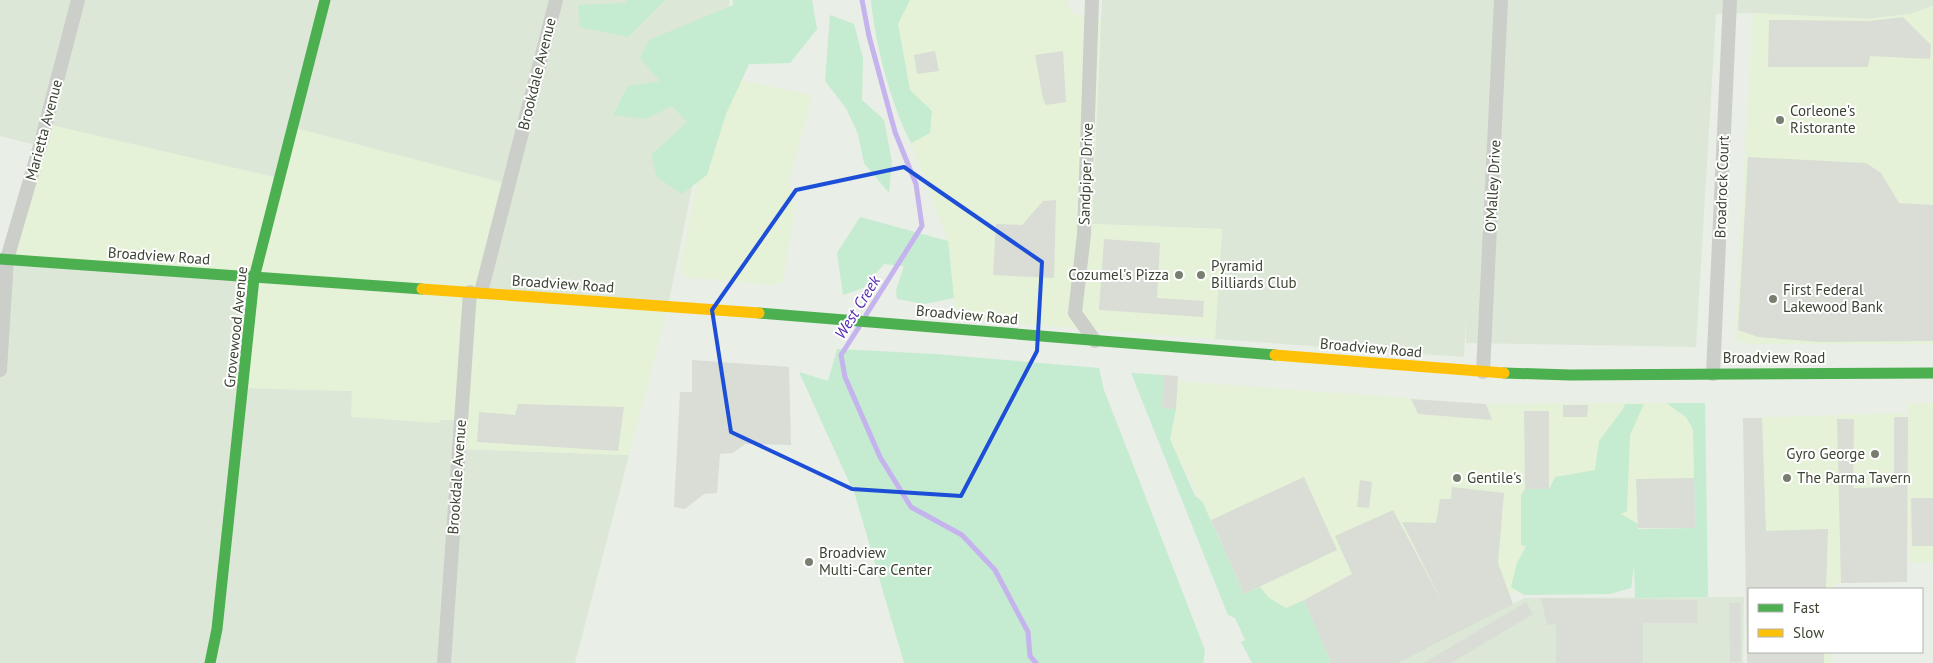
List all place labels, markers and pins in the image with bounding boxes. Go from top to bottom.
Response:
place label: Corleone's Ristorante [1790,101,1856,137]
marker: Corleone's Ristorante [1774,114,1786,126]
place label: Pyramid Billiards Club [1211,256,1297,292]
place label: Cozumel's Pizza [1068,265,1169,284]
marker: Cozumel's Pizza [1173,269,1185,281]
marker: Pyramid Billiards Club [1195,269,1207,281]
place label: First Federal Lakewood Bank [1783,280,1884,316]
marker: First Federal Lakewood Bank [1767,293,1779,305]
place label: Gyro George [1786,444,1865,463]
marker: Gyro George [1869,448,1881,460]
place label: Gentile's [1467,468,1522,487]
place label: The Parma Tavern [1797,468,1911,487]
marker: Gentile's [1451,472,1463,484]
marker: The Parma Tavern [1781,472,1793,484]
place label: Broadview Multi-Care Center [819,543,932,579]
marker: Broadview Multi-Care Center [803,556,815,568]

